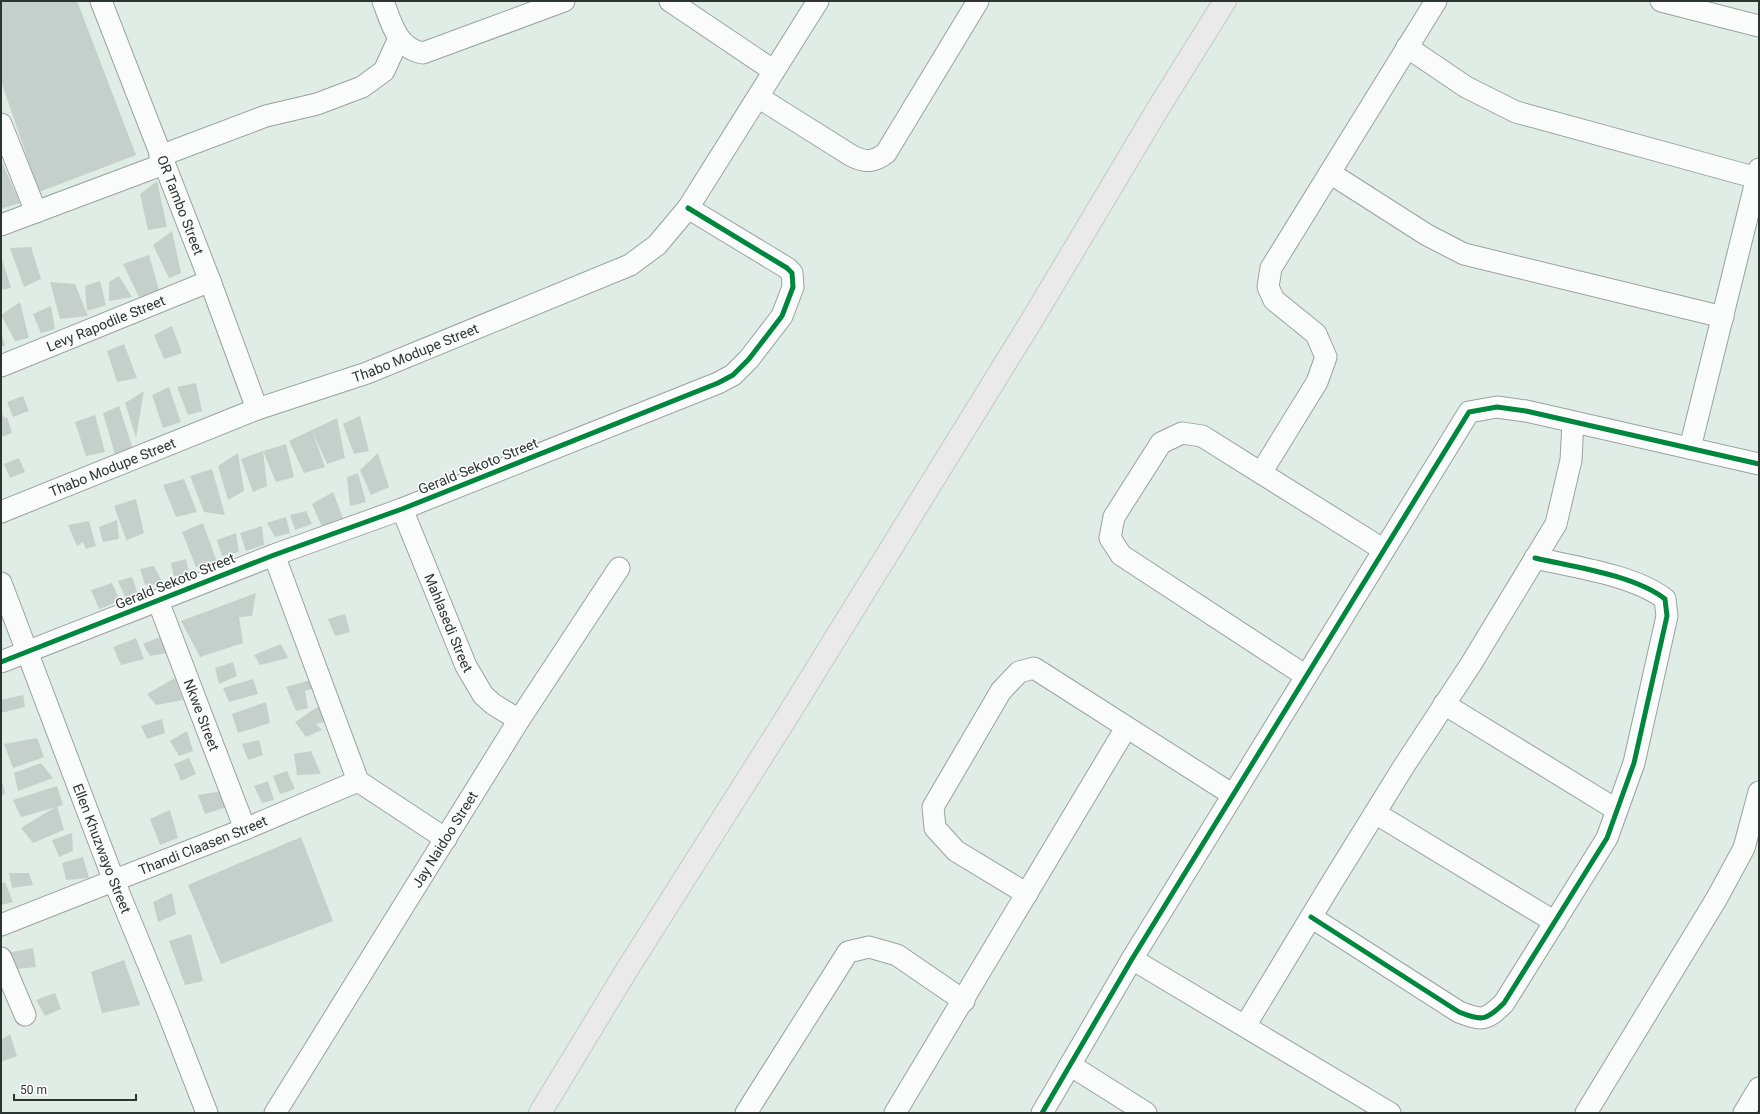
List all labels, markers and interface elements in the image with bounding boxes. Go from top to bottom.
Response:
street label: OR Tambo Street [154,153,207,257]
street label: Levy Rapodile Street [44,292,168,355]
street label: Thabo Modupe Street [350,320,481,385]
street label: Thabo Modupe Street [47,434,178,500]
street label: Gerald Sekoto Street [416,435,540,497]
street label: Gerald Sekoto Street [113,550,237,612]
street label: Mahlasedi Street [421,571,476,676]
street label: Nkwe Street [181,677,223,754]
street label: Ellen Khuzwayo Street [70,781,135,916]
street label: Jay Naidoo Street [409,788,481,891]
street label: Thandi Claasen Street [136,812,270,878]
scale bar [14,1076,136,1102]
text: 50 m [20,1083,47,1097]

